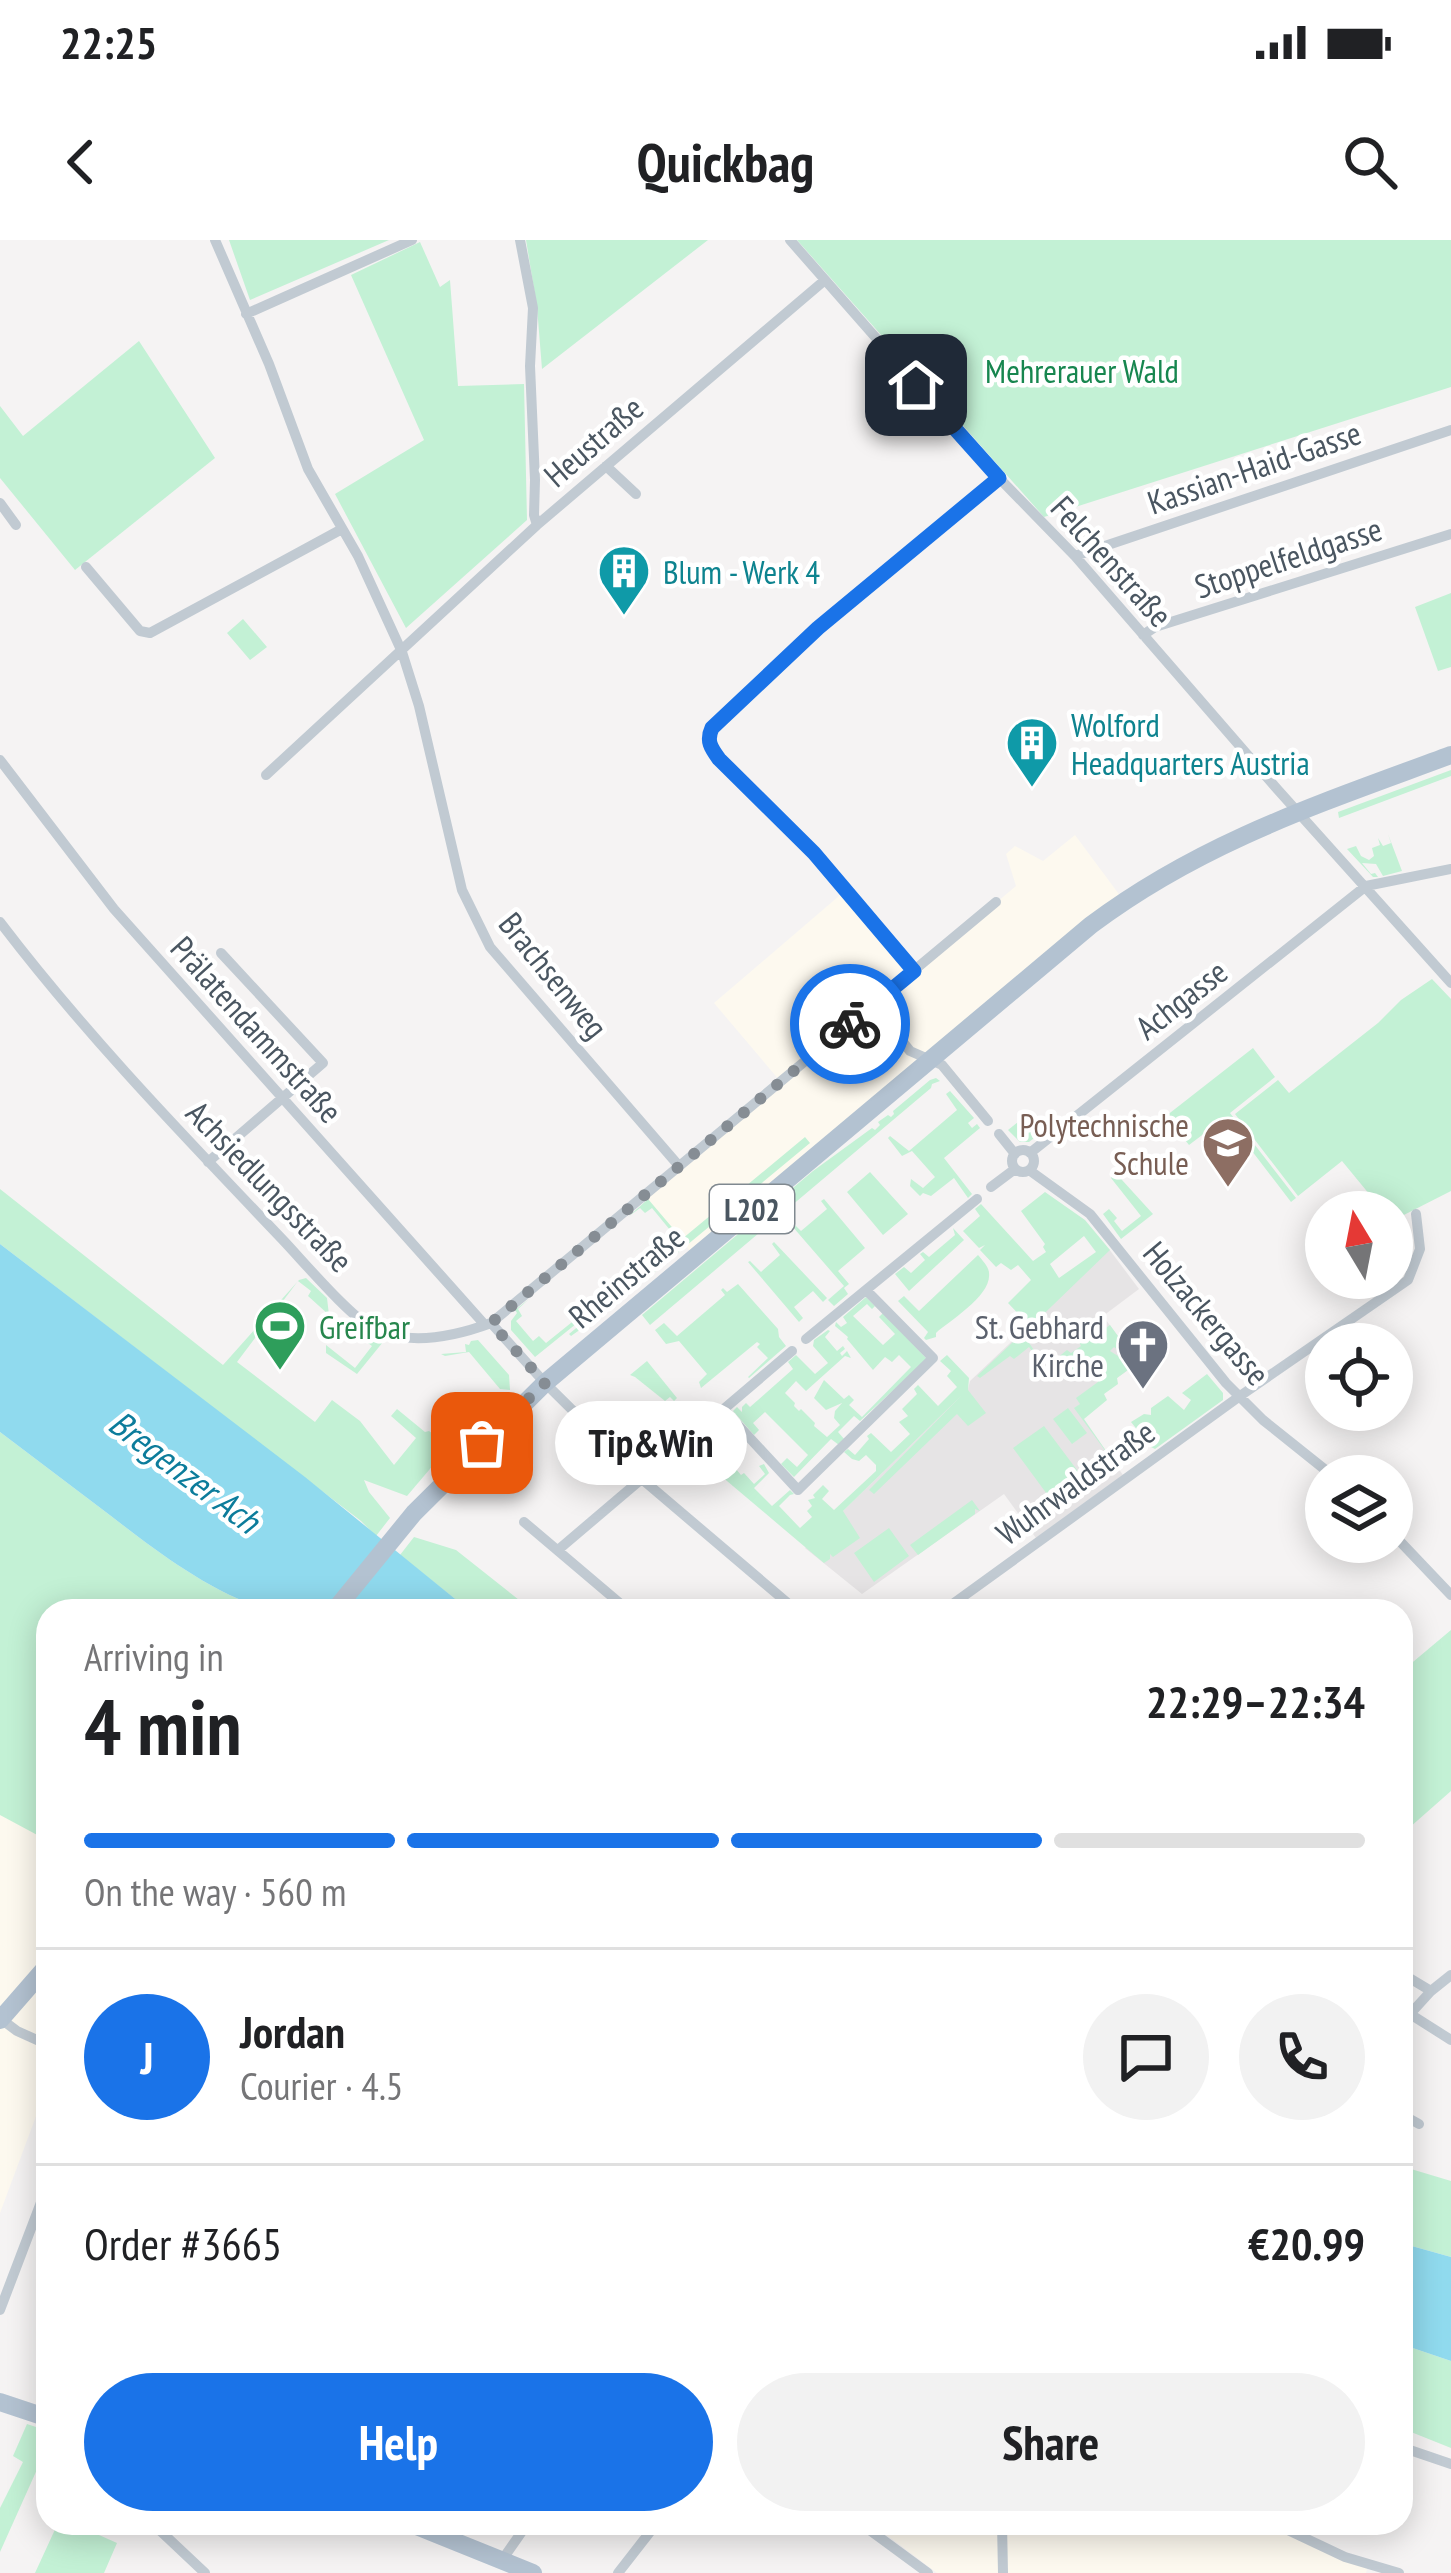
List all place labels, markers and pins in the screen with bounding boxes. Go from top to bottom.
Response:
pin [865,334,967,436]
building icon: Blum - Werk 4 [596,543,652,617]
place label: Blum - Werk 4 [663,550,820,593]
place label: Wolford Headquarters Austria [1071,703,1310,784]
building icon: Wolford Headquarters Austria [1004,715,1060,789]
place label: Polytechnische Schule [1020,1103,1189,1184]
school or university icon: Polytechnische Schule [1200,1115,1256,1189]
sports icon: Greifbar [252,1298,308,1372]
place label: Greifbar [319,1305,410,1348]
place label: St. Gebhard Kirche [975,1305,1104,1386]
church icon: St. Gebhard Kirche [1115,1317,1171,1391]
pin [431,1392,533,1494]
callout: Tip&Win [554,1401,746,1485]

